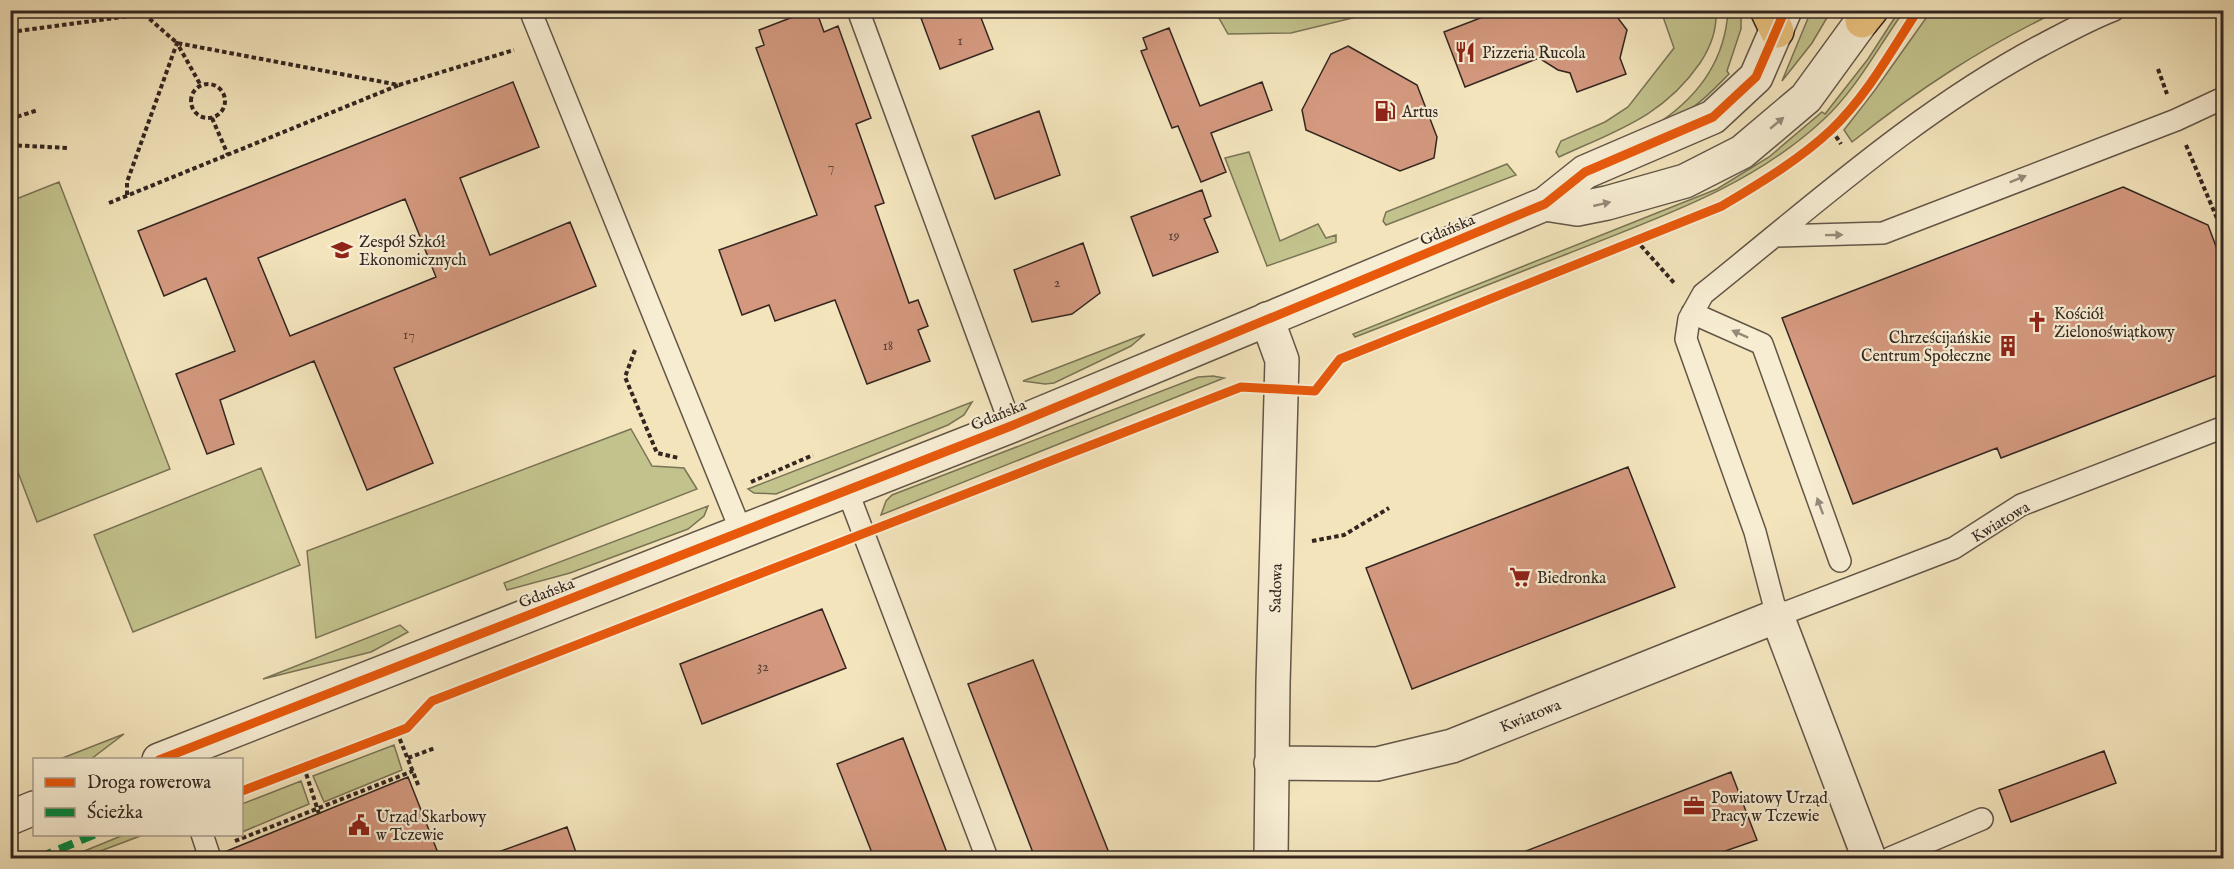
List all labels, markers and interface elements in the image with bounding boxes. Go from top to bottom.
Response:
house number: 1 [957,32,963,50]
restaurant icon: Pizzeria Rucola [1453,40,1477,64]
place label: Pizzeria Rucola [1482,44,1585,64]
fuel station icon: Artus [1373,99,1397,123]
place label: Artus [1401,103,1438,123]
one-way arrow [1769,116,1785,129]
house number: 7 [828,158,834,176]
one-way arrow [2010,174,2028,184]
one-way arrow [1593,198,1612,208]
street label: Gdańska [1417,210,1478,251]
house number: 19 [1168,227,1180,245]
one-way arrow [1824,230,1843,239]
place label: Zespół Szkół Ekonomicznych [359,233,467,271]
school or university icon: Zespół Szkół Ekonomicznych [330,238,354,262]
house number: 2 [1054,274,1061,292]
place label: Kościół Zielonoświątkowy [2054,305,2175,343]
church icon: Kościół Zielonoświątkowy [2025,310,2049,334]
house number: 17 [403,326,415,344]
place label: Chrześcijańskie Centrum Społeczne [1861,329,1991,367]
one-way arrow [1732,330,1749,339]
building icon: Chrześcijańskie Centrum Społeczne [1996,334,2020,358]
house number: 18 [883,337,893,355]
street label: Gdańska [968,396,1029,436]
one-way arrow [1814,497,1824,515]
street label: Kwiatowa [1968,498,2034,548]
street label: Sadowa [1266,563,1288,613]
supermarket icon: Biedronka [1508,565,1532,589]
place label: Biedronka [1537,569,1606,589]
street label: Gdańska [516,574,577,614]
house number: 32 [757,658,769,676]
street label: Kwiatowa [1497,696,1564,738]
legend [33,758,243,836]
text: Droga rowerowa [87,772,211,795]
place label: Powiatowy Urząd Pracy w Tczewie [1711,789,1828,827]
office icon: Powiatowy Urząd Pracy w Tczewie [1682,794,1706,818]
text: Ścieżka [87,800,143,825]
place label: Urząd Skarbowy w Tczewie [376,808,486,846]
public building icon: Urząd Skarbowy w Tczewie [347,813,371,837]

